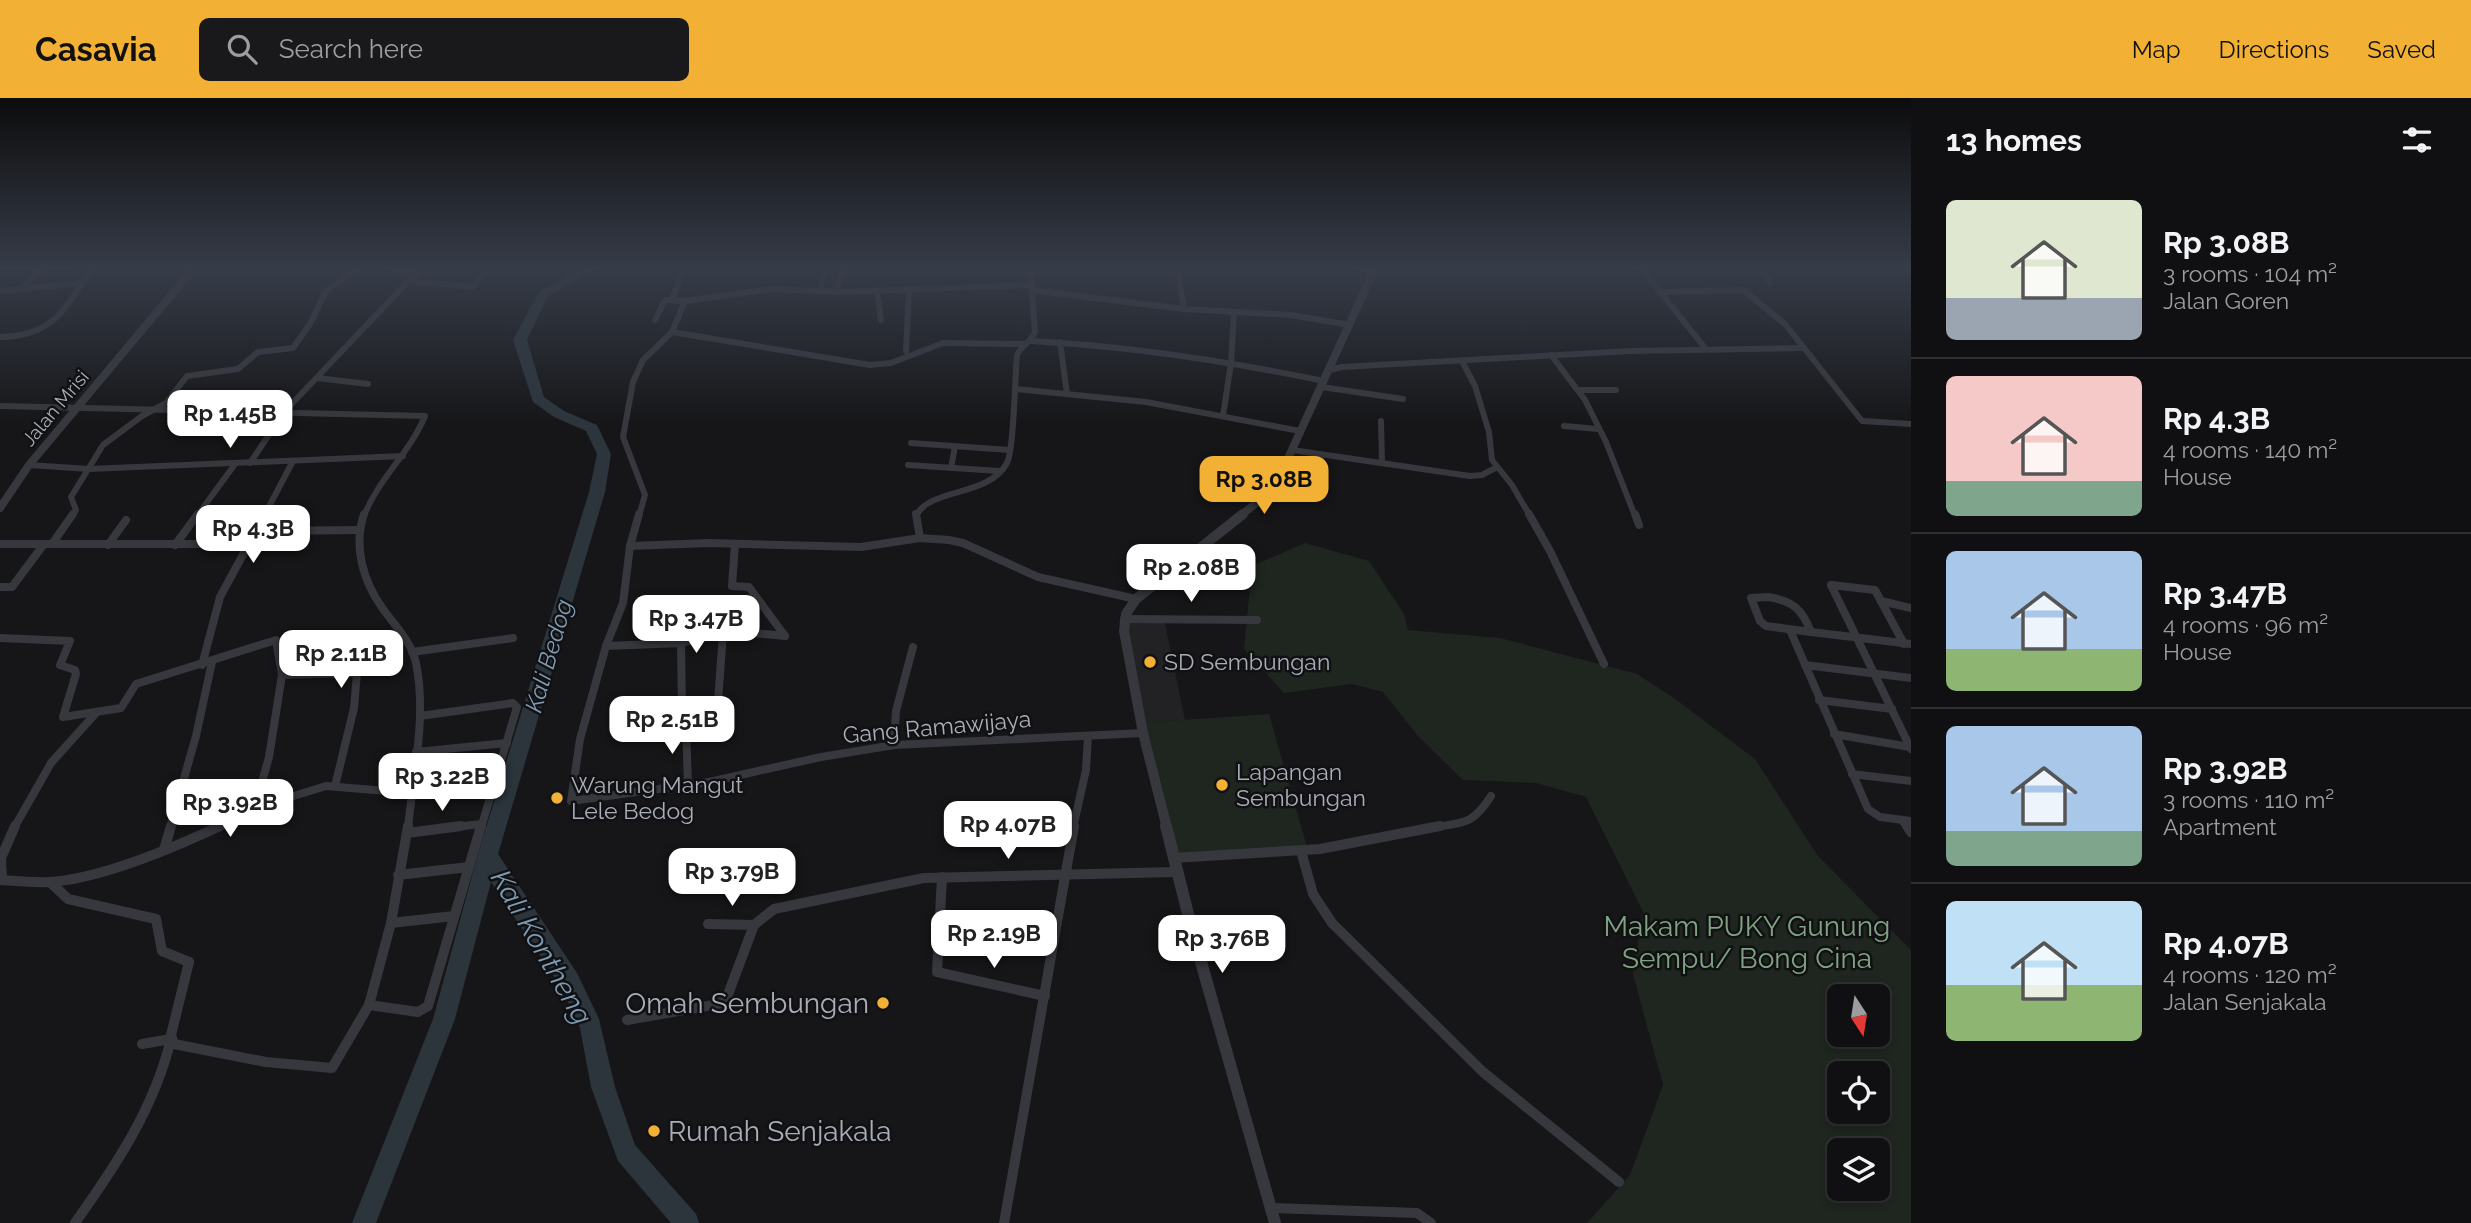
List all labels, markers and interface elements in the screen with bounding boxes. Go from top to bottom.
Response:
search box [199,18,689,81]
text: Casavia [35,30,157,69]
icon: search [223,30,261,68]
text: Search here [279,34,423,64]
text: Map [2132,35,2181,64]
text: Directions [2219,35,2329,64]
text: Saved [2367,35,2436,64]
icon: filters [2398,121,2436,159]
text: 13 homes [1946,123,2082,158]
text: Rp 3.08B [2163,225,2289,260]
icon: home [2002,228,2086,312]
text: 3 rooms · 104 m² [2163,260,2337,287]
text: Jalan Goren [2163,287,2289,314]
street label: Jalan Mrisi [17,366,93,450]
pin: Rp 1.45B [158,390,302,450]
text: Rp 1.45B [183,399,277,426]
text: Rp 4.3B [2163,401,2270,436]
icon: home [2002,404,2086,488]
text: 4 rooms · 140 m² [2163,436,2337,463]
pin: Rp 3.08B [1192,456,1336,516]
text: House [2163,463,2232,490]
text: Rp 3.08B [1216,465,1312,492]
pin: Rp 4.3B [188,505,318,565]
text: Rp 4.3B [212,514,294,541]
pin: Rp 2.08B [1119,545,1263,604]
text: Rp 2.08B [1142,553,1240,580]
text: Rp 3.47B [2163,576,2287,611]
icon: home [2002,579,2086,663]
water label: Kali Bedog [519,596,578,716]
pin: Rp 3.47B [624,596,768,655]
text: Rp 3.47B [649,604,743,631]
text: 4 rooms · 96 m² [2163,611,2328,638]
pin: Rp 2.11B [269,630,413,690]
text: House [2163,638,2232,665]
text: Rp 2.11B [295,639,387,666]
place label: SD Sembungan [1164,648,1330,675]
marker: SD Sembungan [1142,654,1158,670]
pin: Rp 2.51B [600,696,744,756]
text: Rp 2.51B [625,705,719,732]
street label: Gang Ramawijaya [842,705,1032,748]
text: Rp 3.92B [2163,751,2288,786]
pin: Rp 3.22B [370,754,514,813]
icon: home [2002,754,2086,838]
place label: Lapangan Sembungan [1236,758,1366,811]
text: Rp 3.22B [395,762,489,789]
place label: Warung Mangut Lele Bedog [571,771,743,824]
marker: Lapangan Sembungan [1214,777,1230,793]
pin: Rp 3.92B [158,780,302,839]
text: 3 rooms · 110 m² [2163,786,2334,813]
text: Rp 3.92B [182,788,278,815]
marker: Warung Mangut Lele Bedog [549,790,565,806]
pin: Rp 4.07B [936,802,1080,861]
text: Rp 4.07B [960,810,1056,837]
text: Apartment [2163,813,2277,840]
pin: Rp 3.79B [660,848,804,908]
text: Rp 3.79B [685,857,779,884]
water label: Kali Kontheng [484,864,599,1030]
pin: Rp 2.19B [922,910,1066,970]
park label: Makam PUKY Gunung Sempu/ Bong Cina [1604,910,1890,975]
pin: Rp 3.76B [1150,916,1294,975]
text: Rp 2.19B [947,919,1041,946]
text: Rp 3.76B [1174,924,1270,951]
text: Rp 4.07B [2163,926,2289,961]
icon: home [2002,929,2086,1013]
text: 4 rooms · 120 m² [2163,961,2337,988]
north arrow [1827,984,1890,1046]
map controls [1827,984,1890,1201]
place label: Omah Sembungan [625,987,869,1020]
text: Jalan Senjakala [2163,988,2327,1015]
marker: Omah Sembungan [875,995,891,1011]
button: locate [1827,1061,1890,1124]
place label: Rumah Senjakala [668,1115,891,1148]
marker: Rumah Senjakala [646,1123,662,1139]
button: layers [1827,1138,1890,1201]

